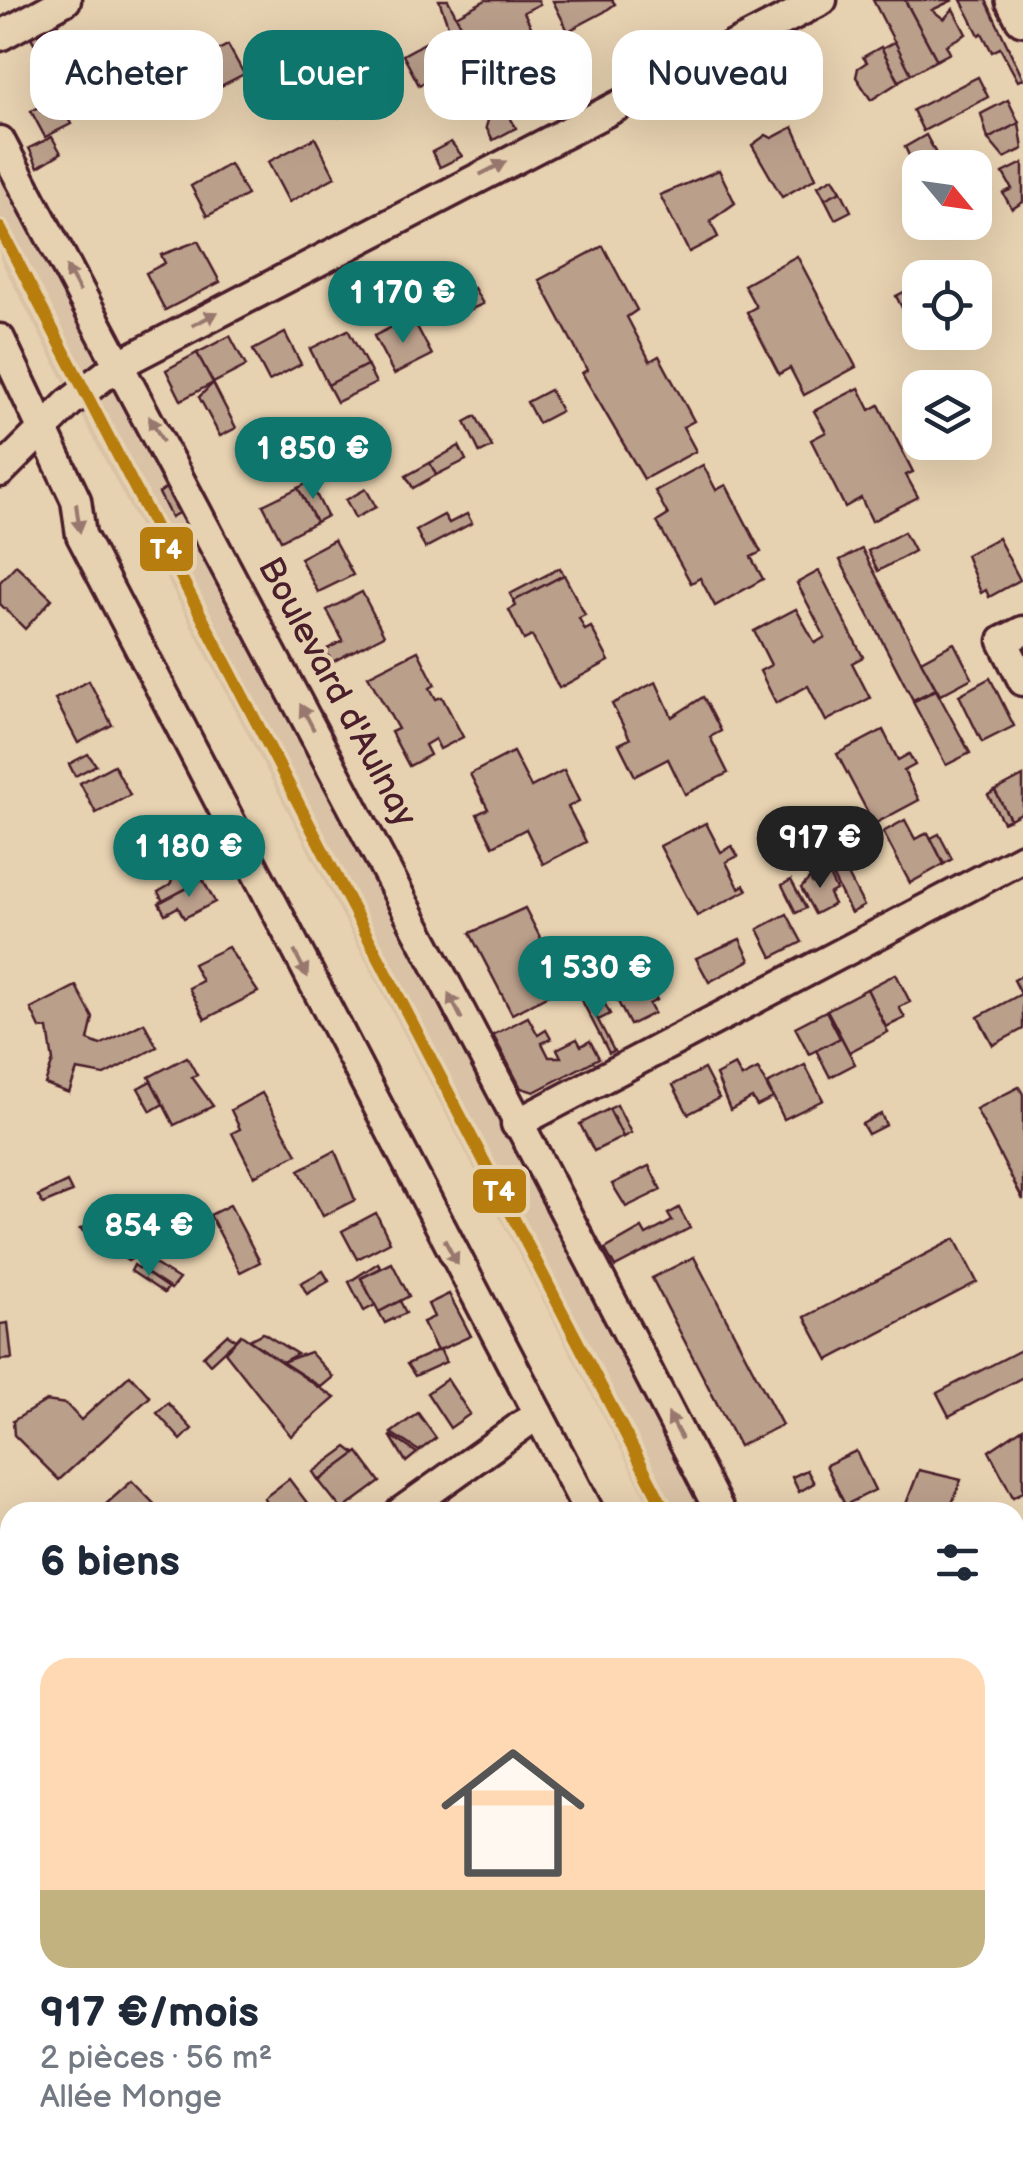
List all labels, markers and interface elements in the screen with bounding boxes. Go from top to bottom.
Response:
chip: Acheter [30,30,223,120]
chip: Louer [243,30,404,120]
chip: Filtres [424,30,592,120]
chip: Nouveau [612,30,823,120]
north arrow [902,150,992,240]
map controls [902,150,992,460]
one-way arrow [478,160,507,177]
button: locate [902,260,992,350]
pin: 1 170 € [311,261,495,346]
one-way arrow [65,264,82,293]
text: 1 170 € [350,274,456,313]
one-way arrow [190,311,219,328]
button: layers [902,370,992,460]
one-way arrow [148,415,165,444]
pin: 1 850 € [221,417,405,502]
text: 1 850 € [257,430,369,469]
one-way arrow [71,502,87,534]
line badge: T4 [138,525,195,573]
text: T4 [150,534,183,567]
street label: Boulevard d'Aulnay [248,550,426,834]
one-way arrow [299,703,316,731]
pin: 917 € [750,806,890,891]
pin: 1 180 € [97,815,281,900]
text: 917 € [779,819,861,858]
text: 1 180 € [135,828,243,867]
pin: 1 530 € [504,936,688,1021]
text: 1 530 € [540,949,652,988]
one-way arrow [292,950,309,979]
one-way arrow [447,992,464,1021]
line badge: T4 [471,1167,528,1215]
text: T4 [483,1176,516,1209]
pin: 854 € [79,1194,219,1279]
text: 854 € [104,1207,194,1246]
one-way arrow [443,1238,460,1267]
one-way arrow [667,1412,684,1441]
icon: filters [930,1535,985,1590]
text: 6 biens [40,1537,180,1588]
icon: home [423,1723,603,1903]
text: 917 €/mois [40,1988,259,2039]
text: 2 pièces · 56 m² [40,2039,272,2078]
text: Allée Monge [40,2078,222,2117]

